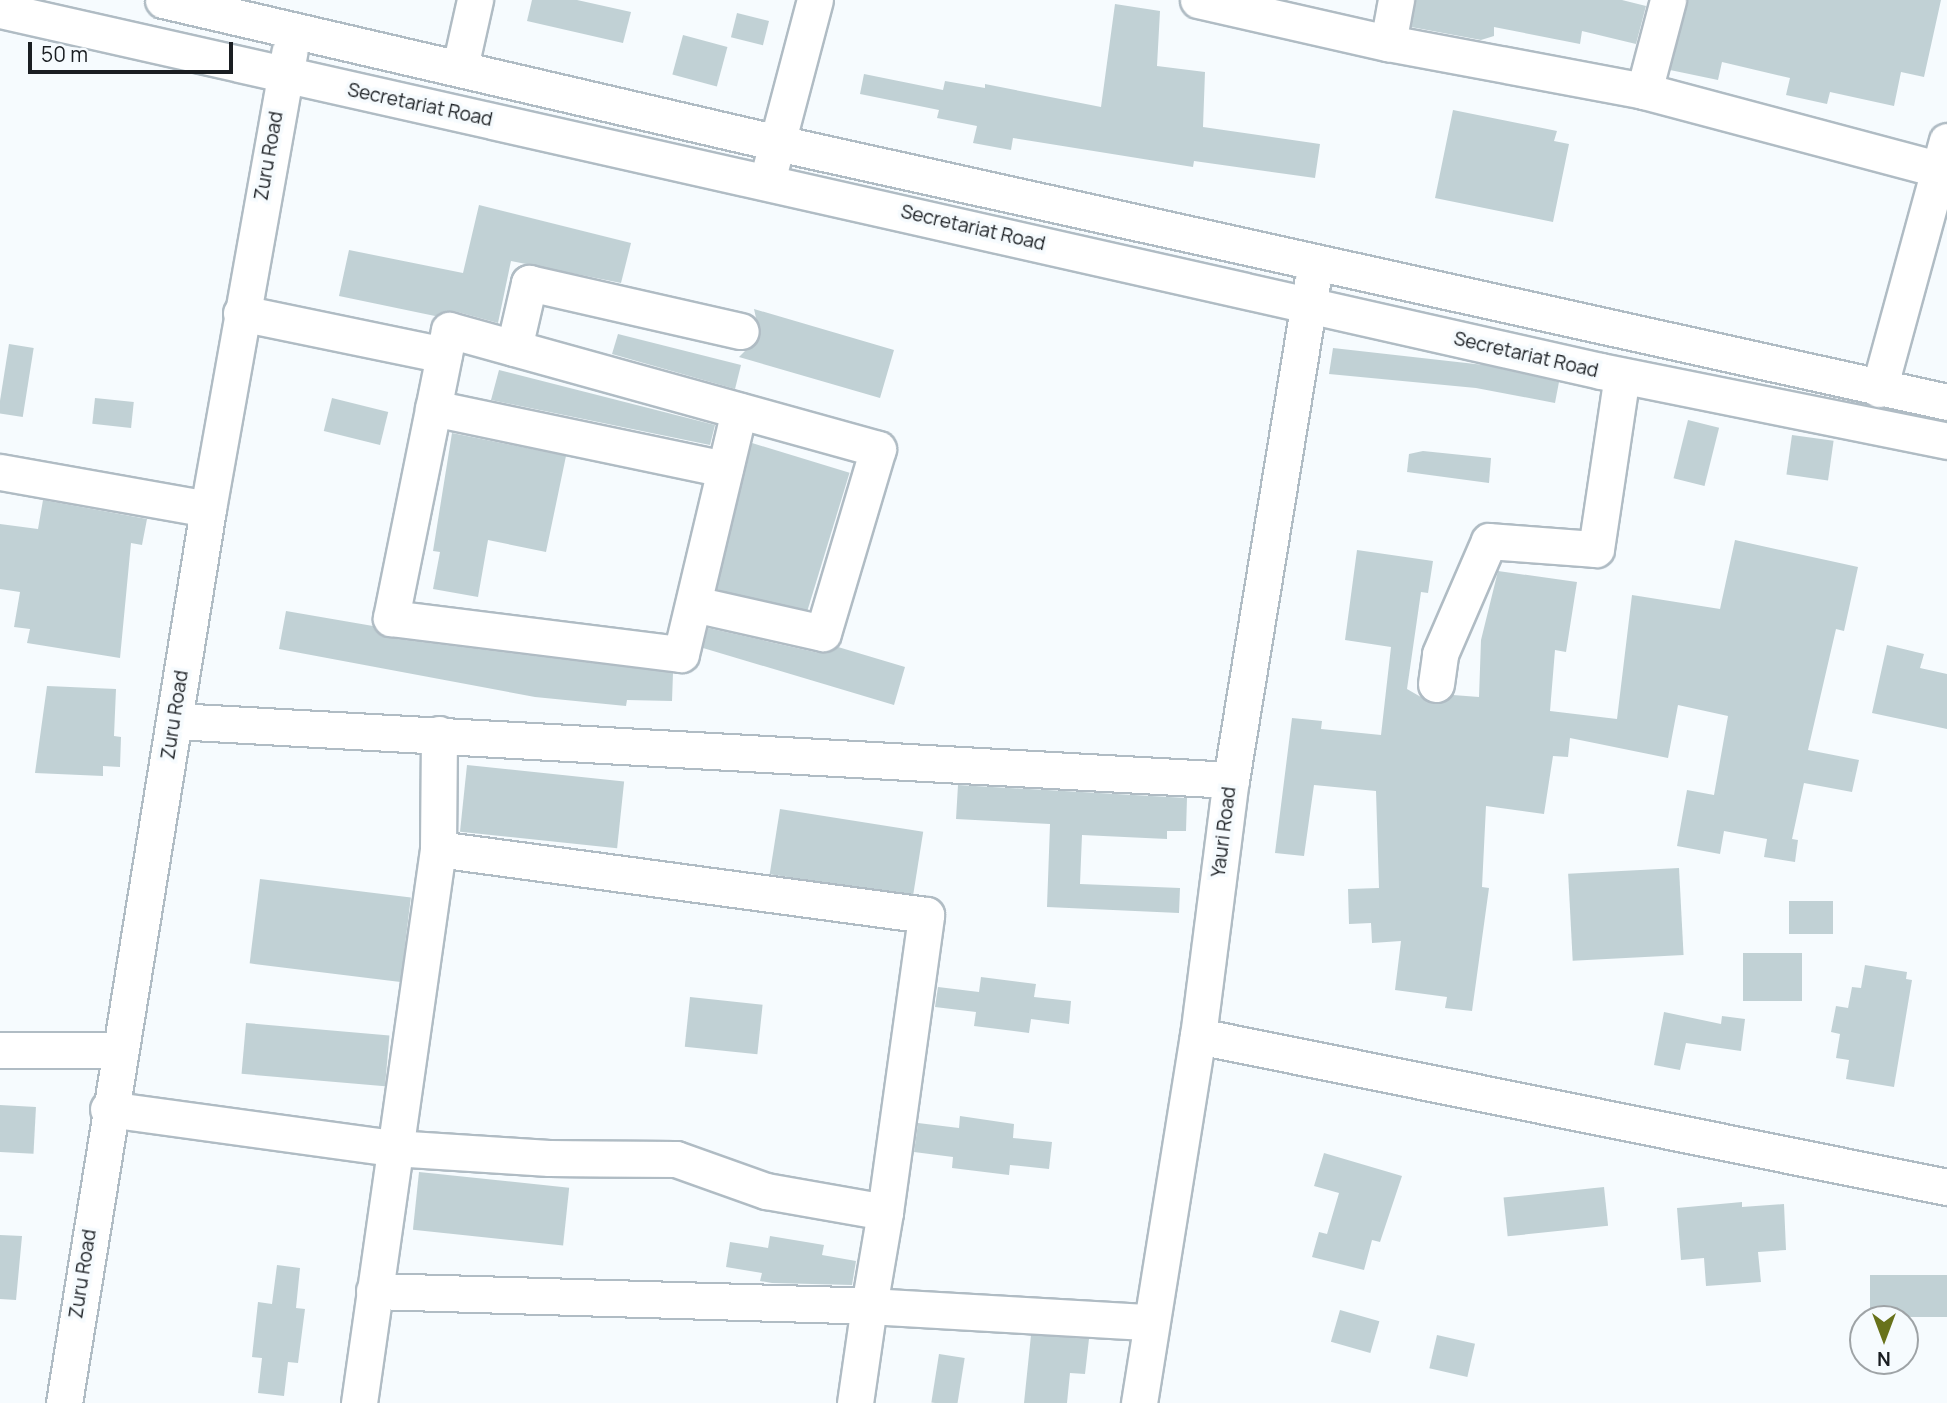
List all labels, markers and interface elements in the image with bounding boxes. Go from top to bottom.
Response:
scale bar [32,28,236,72]
text: 50 m [41,40,88,68]
street label: Secretariat Road [345,79,495,131]
street label: Zuru Road [250,110,288,202]
street label: Secretariat Road [899,200,1047,256]
street label: Secretariat Road [1452,327,1600,383]
street label: Zuru Road [157,669,193,761]
street label: Yauri Road [1207,785,1241,879]
street label: Zuru Road [65,1228,101,1320]
north arrow [1849,1305,1919,1375]
text: N [1877,1346,1891,1372]

